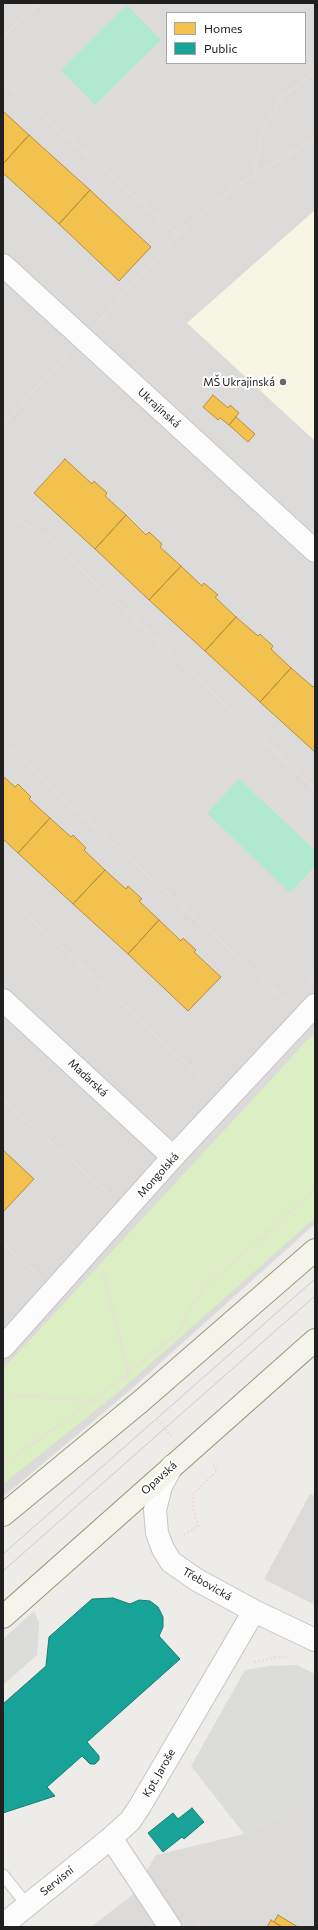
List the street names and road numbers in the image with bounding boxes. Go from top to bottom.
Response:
street label: Ukrajinská [135,385,183,431]
street label: Maďarská [65,1056,111,1100]
street label: Mongolská [135,1150,181,1200]
street label: Opavská [138,1459,180,1497]
street label: Třebovická [180,1565,234,1603]
street label: Kpt. Jaroše [140,1747,178,1799]
street label: Servisní [38,1864,76,1898]

